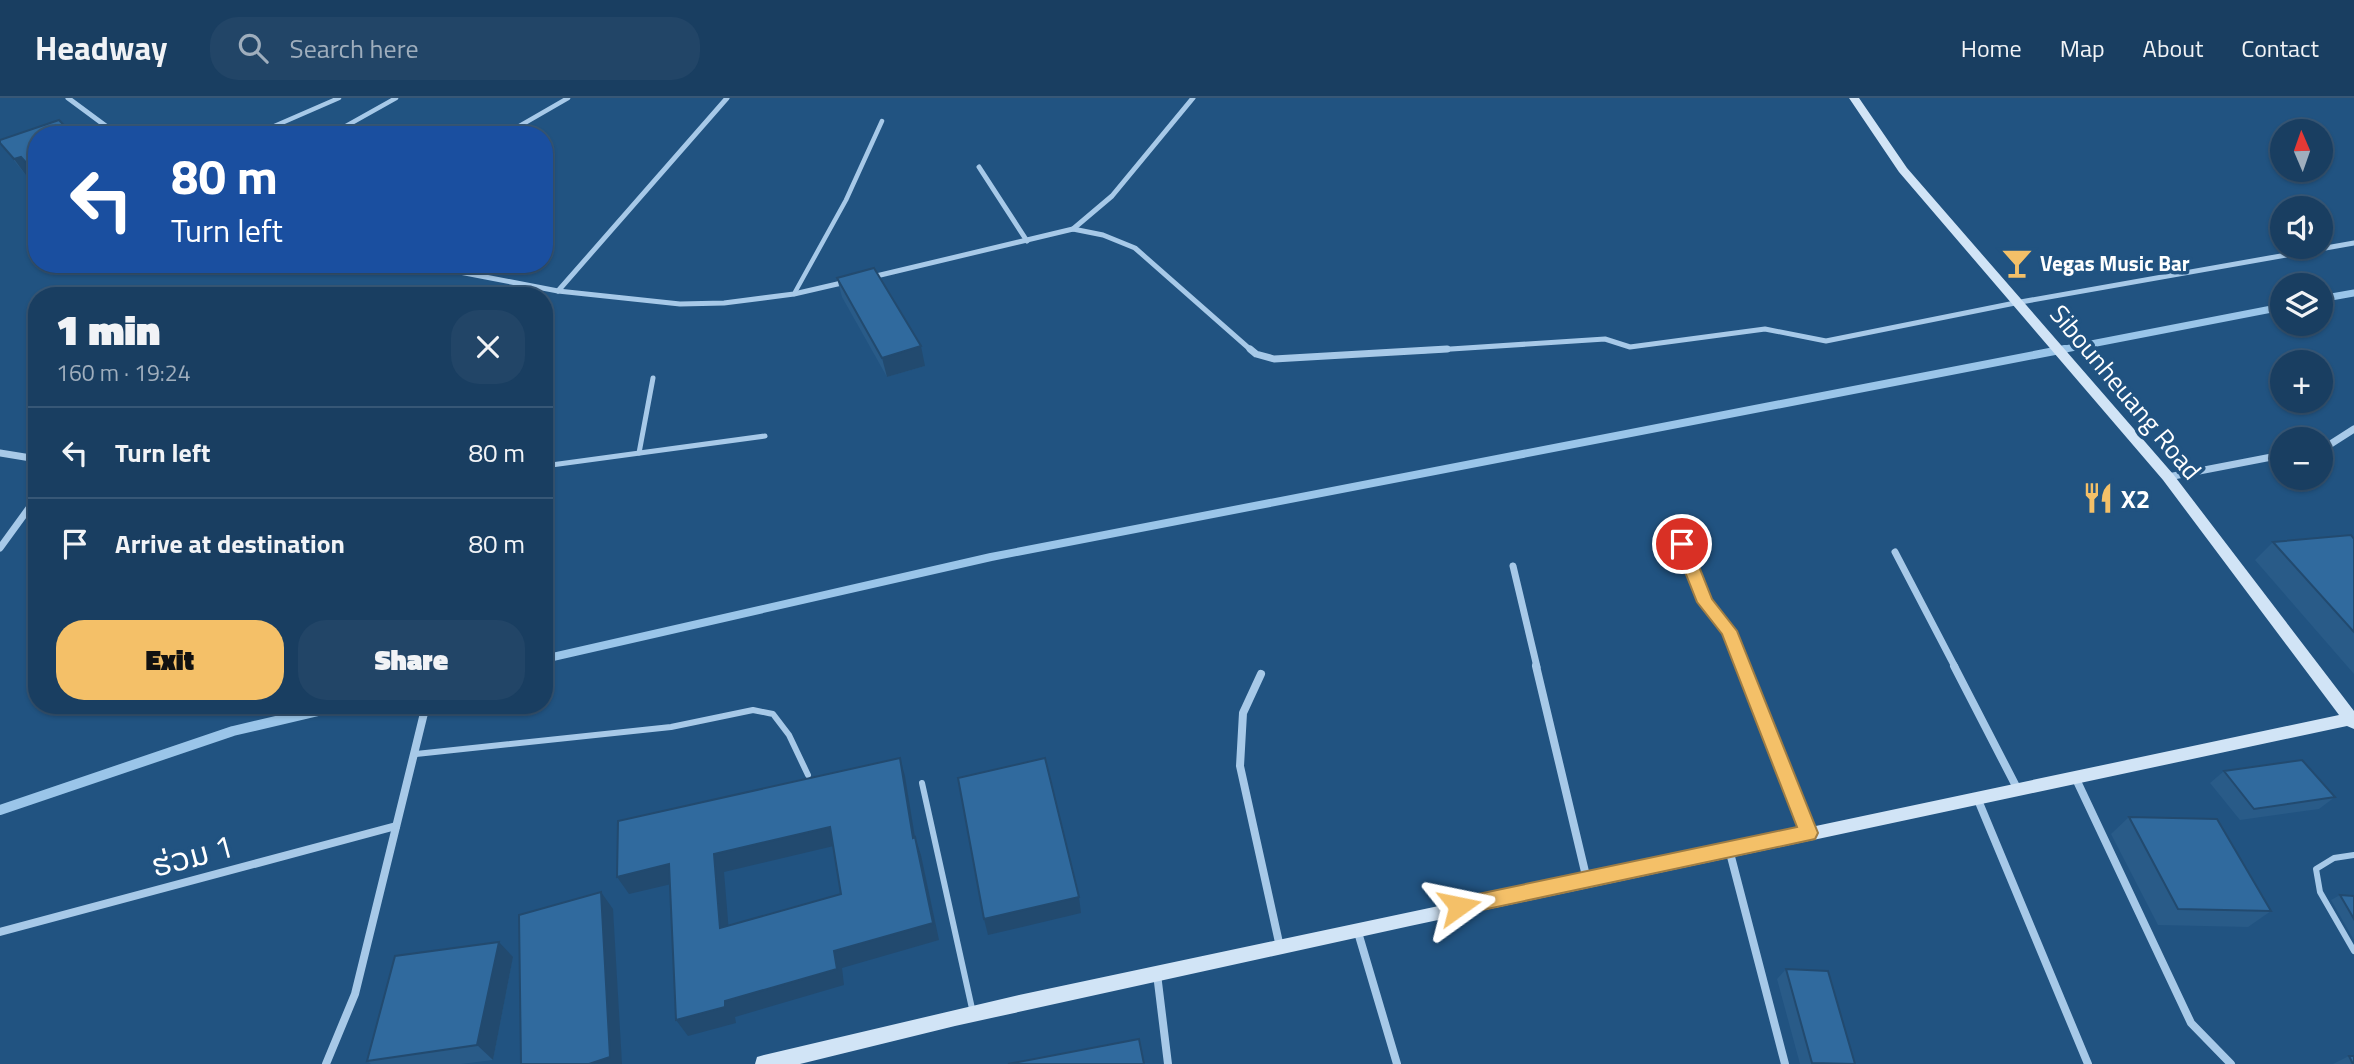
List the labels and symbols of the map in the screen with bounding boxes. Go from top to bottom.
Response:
north arrow [2270,119,2333,182]
bar icon: Vegas Music Bar [2000,246,2034,280]
place label: Vegas Music Bar [2040,247,2190,279]
street label: Sibounheuang Road [2041,296,2211,488]
place label: X2 [2121,479,2150,518]
restaurant icon: X2 [2081,481,2115,515]
pin [1652,514,1712,574]
street label: ຮ່ວມ 1 [146,821,238,889]
position arrow [1422,869,1496,943]

